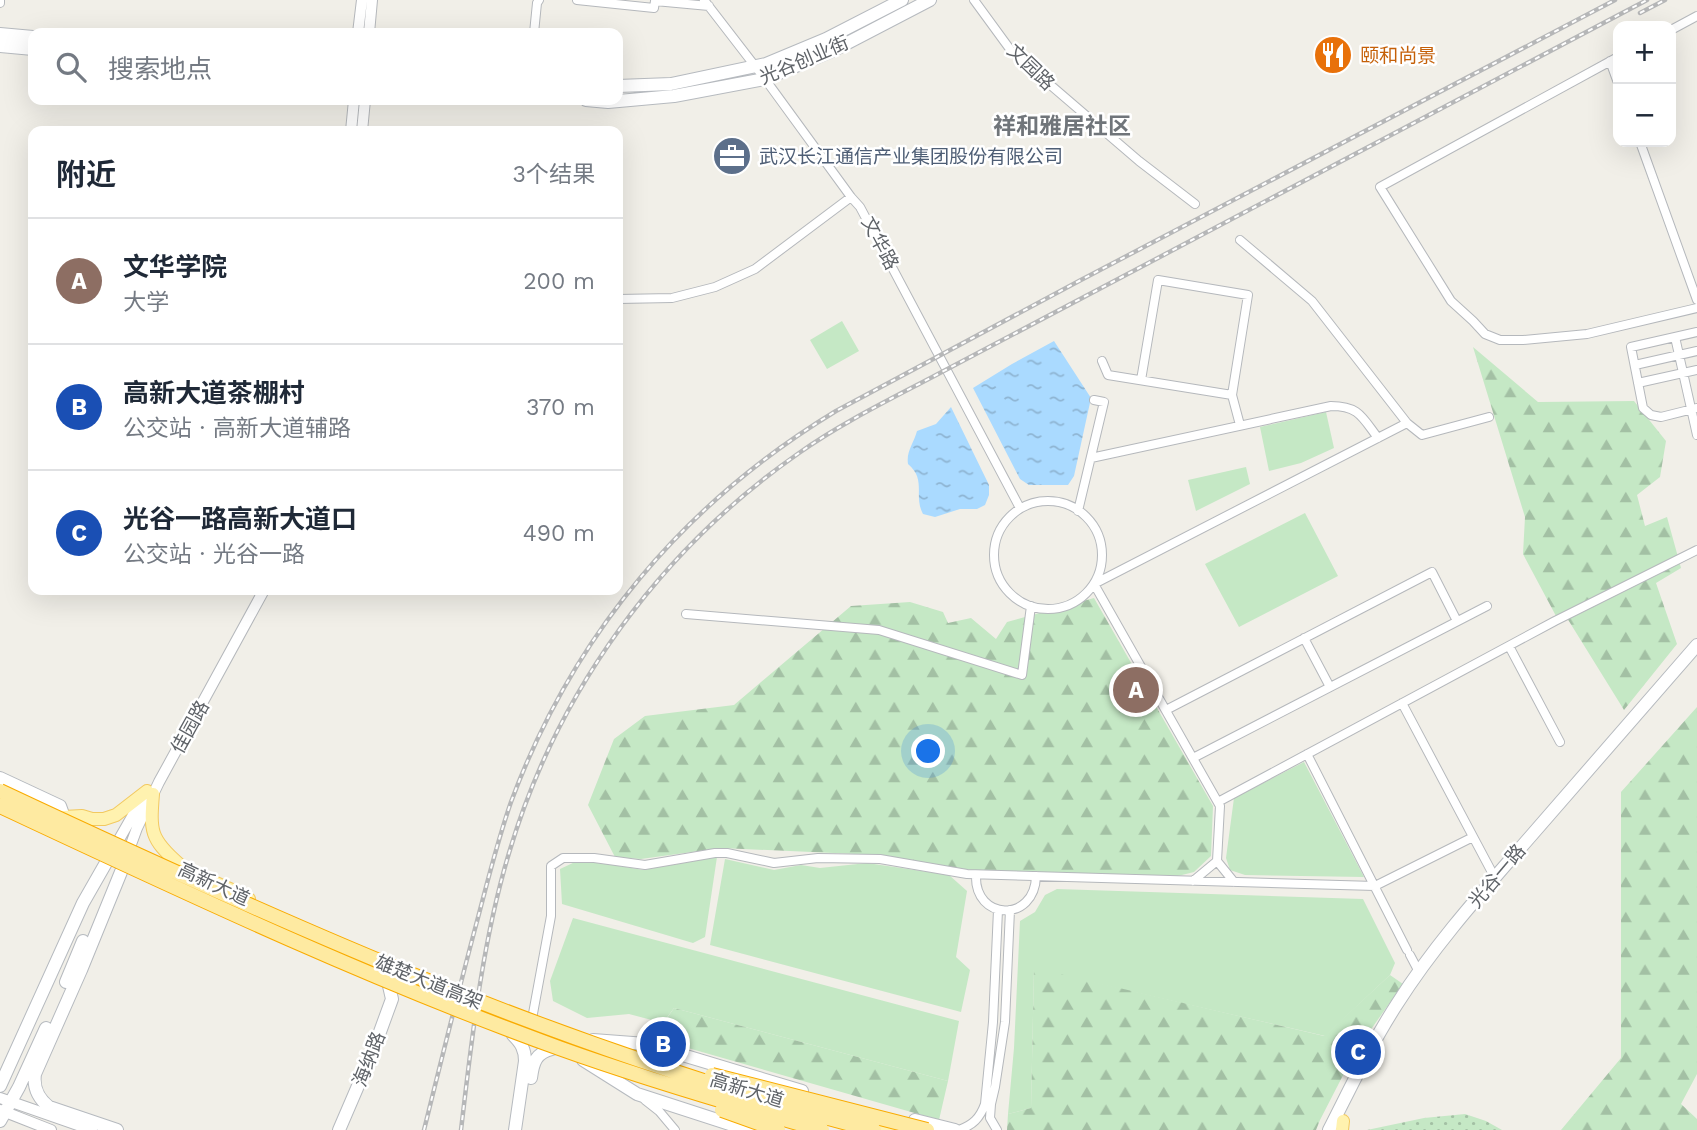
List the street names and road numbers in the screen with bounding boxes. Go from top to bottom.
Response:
street label: 光谷创业街 [756,31,852,89]
street label: 文园路 [1003,39,1059,95]
street label: 文华路 [856,212,904,274]
street label: 佳园路 [166,696,214,758]
street label: 光谷一路 [1464,839,1530,913]
street label: 高新大道 [175,858,253,910]
street label: 雄楚大道高架 [372,950,486,1014]
street label: 海纳路 [348,1028,390,1090]
street label: 高新大道 [707,1068,787,1112]

